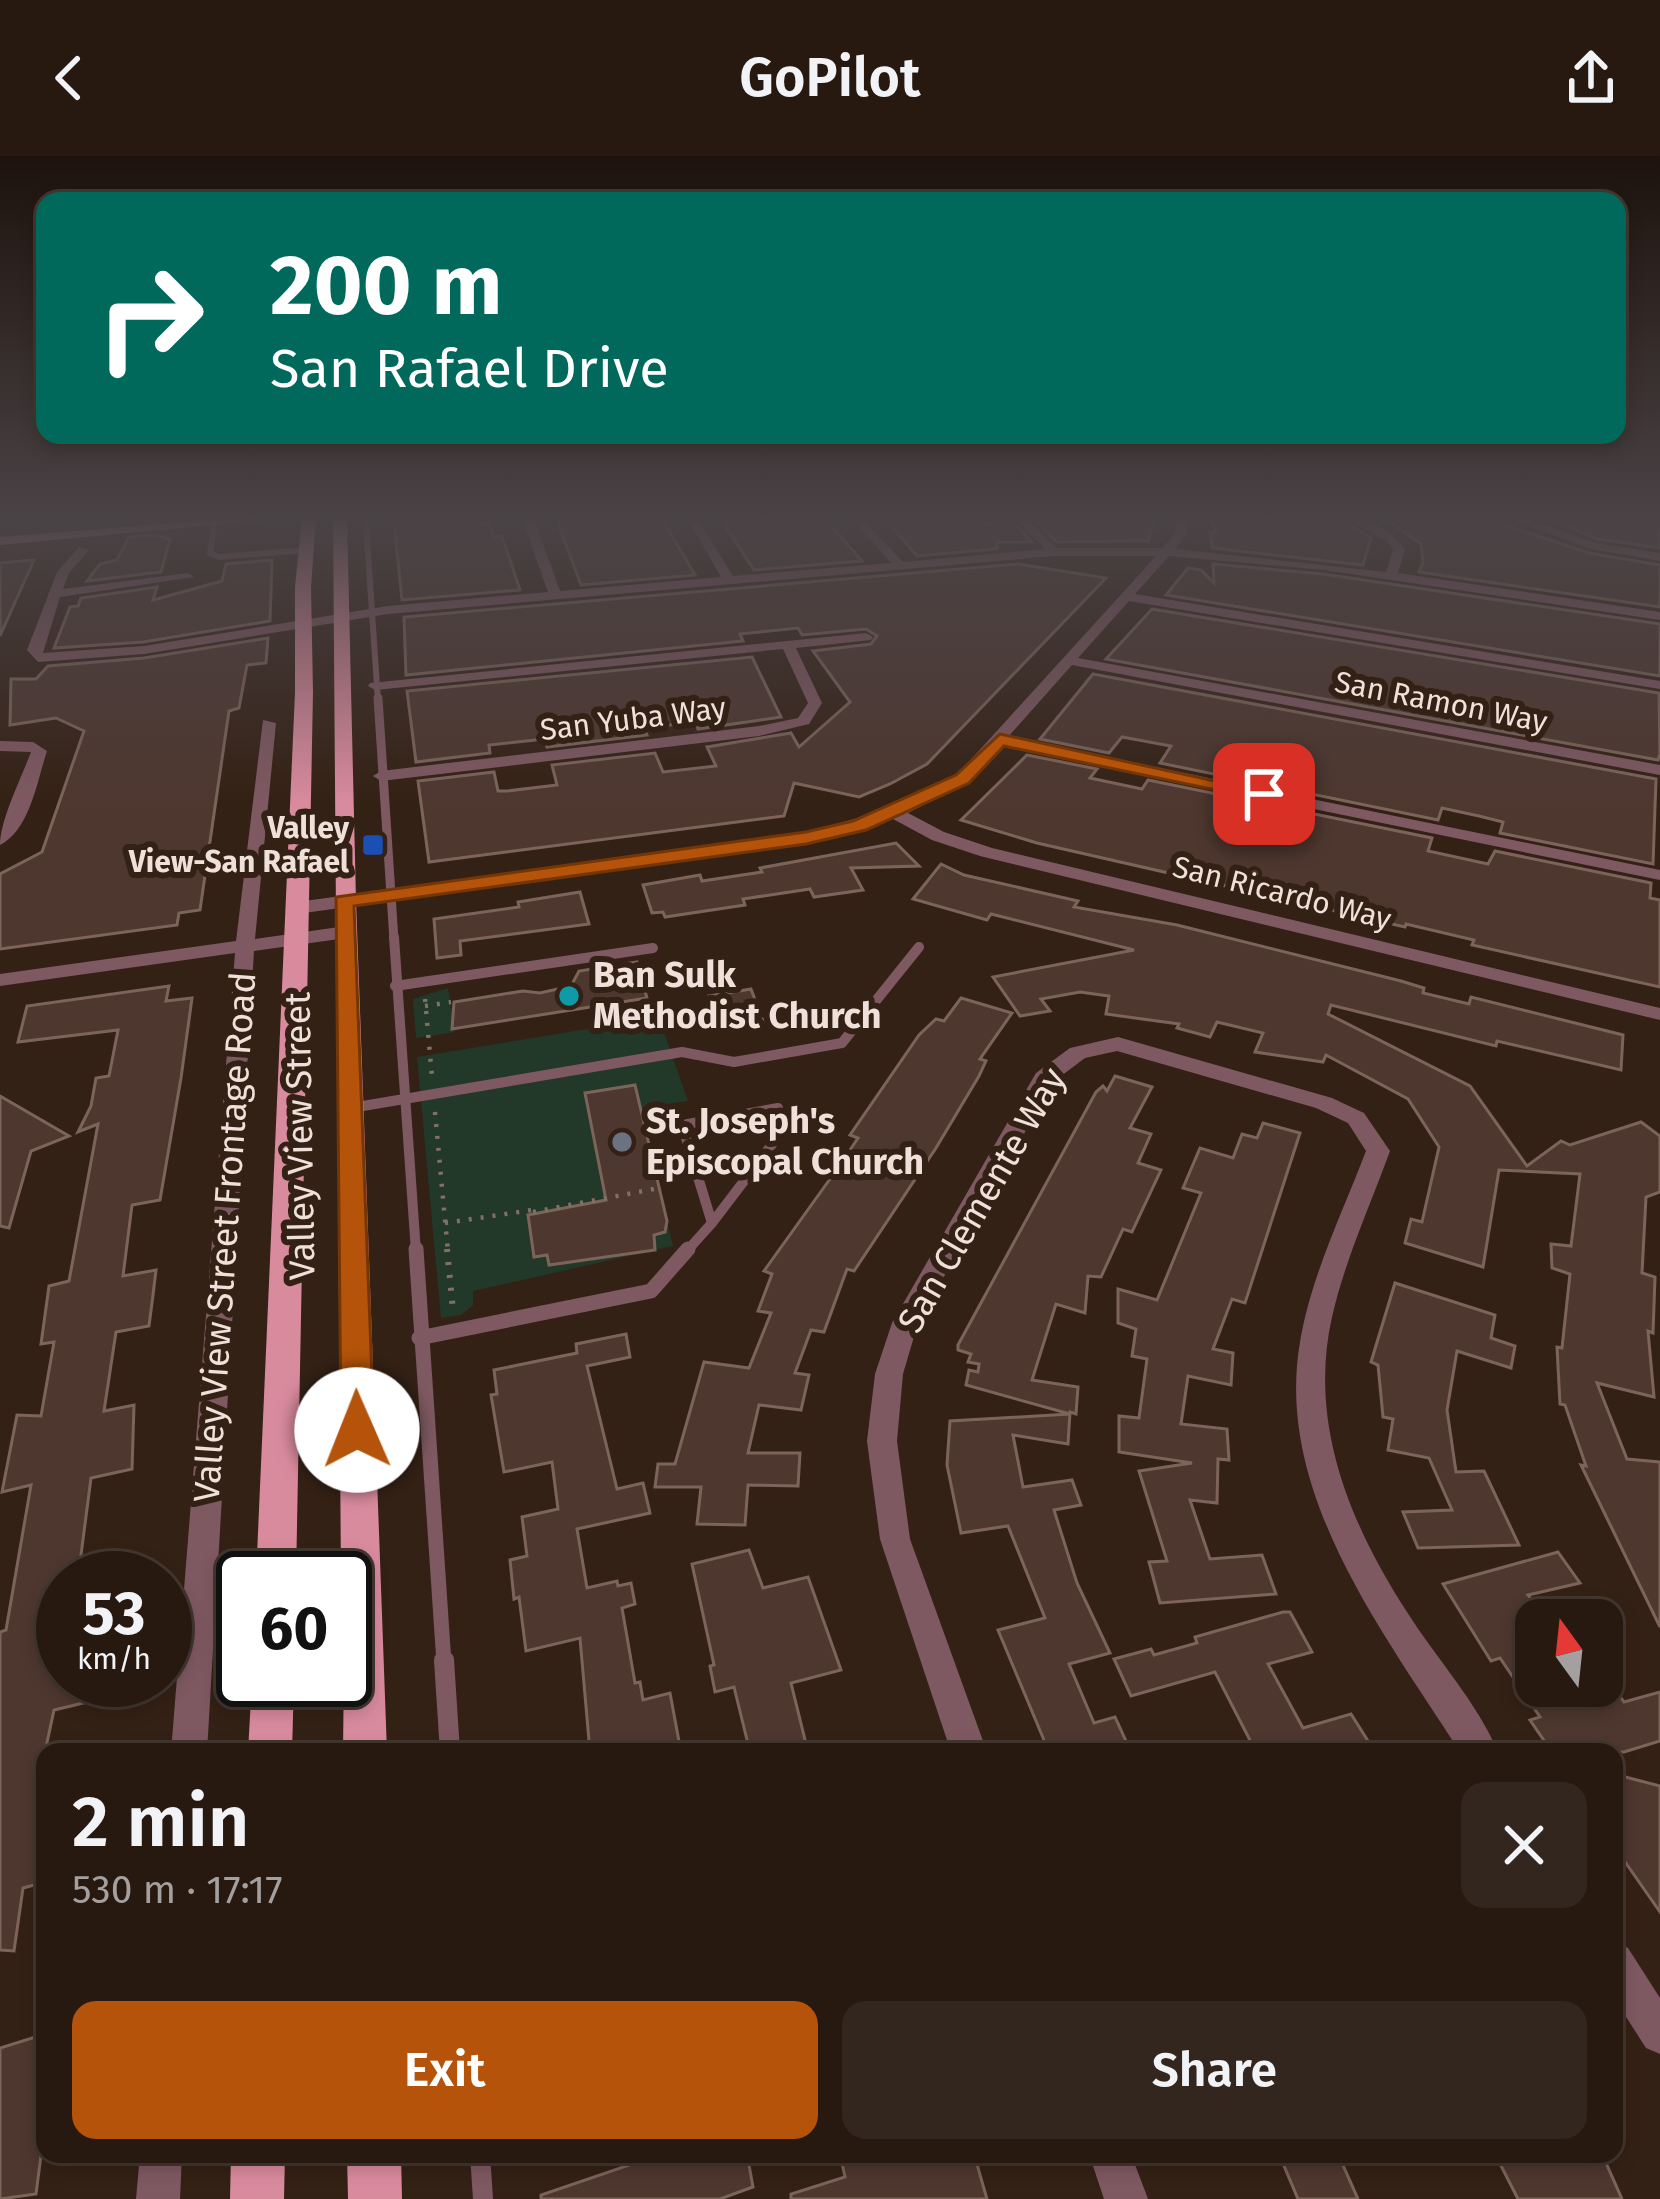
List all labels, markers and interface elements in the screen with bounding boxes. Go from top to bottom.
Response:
icon: back [36,45,102,111]
icon: share [1558,45,1624,111]
text: GoPilot [739,46,921,110]
text: 200 m [270,235,503,336]
icon: right [72,240,228,396]
text: San Rafael Drive [270,337,669,401]
street label: San Ramon Way [1332,664,1551,740]
street label: San Yuba Way [538,690,728,748]
pin [1213,743,1315,845]
icon: arrive [1231,761,1297,827]
place label: Valley View-San Rafael [128,810,349,880]
marker: Valley View-San Rafael [360,832,386,858]
street label: San Ricardo Way [1169,848,1395,938]
place label: Ban Sulk Methodist Church [593,953,882,1038]
street label: Valley View Street Frontage Road [185,970,265,1504]
marker: Ban Sulk Methodist Church [556,983,582,1009]
street label: Valley View Street [275,992,325,1280]
street label: San Clemente Way [888,1060,1076,1340]
place label: St. Joseph's Episcopal Church [646,1099,924,1184]
marker: St. Joseph's Episcopal Church [609,1129,635,1155]
position arrow [294,1367,420,1493]
speed limit sign: 60 [216,1551,372,1707]
text: 53 [83,1578,145,1650]
north arrow [1515,1599,1623,1707]
map controls [1515,1599,1623,1707]
text: km/h [77,1641,151,1677]
text: 2 min [72,1779,249,1865]
button: close [1461,1782,1587,1908]
text: 530 m · 17:17 [72,1867,282,1913]
button: Exit [72,2001,818,2139]
button: Share [842,2001,1587,2139]

